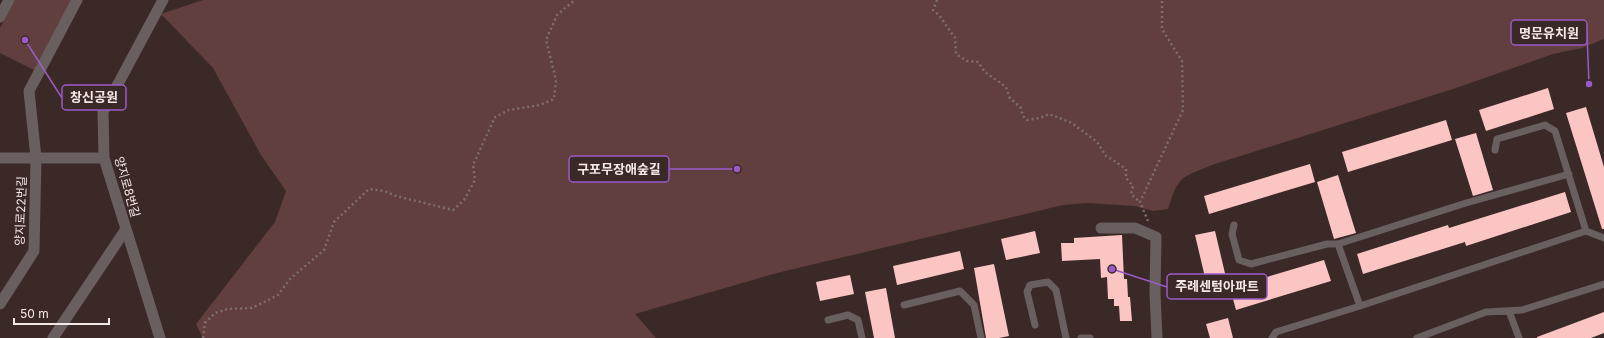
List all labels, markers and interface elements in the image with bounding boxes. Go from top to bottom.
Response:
callout: 명문유치원 [1511,20,1587,45]
text: 명문유치원 [1519,25,1579,41]
callout: 창신공원 [62,85,126,110]
text: 창신공원 [70,89,118,105]
street label: 양지로8번길 [112,155,143,219]
callout: 구포무장애숲길 [569,156,669,182]
text: 구포무장애숲길 [577,161,661,177]
street label: 양지로22번길 [12,176,29,246]
callout: 주례센텀아파트 [1167,274,1267,299]
text: 주례센텀아파트 [1175,278,1259,294]
scale bar [14,300,109,326]
text: 50 m [20,306,49,321]

